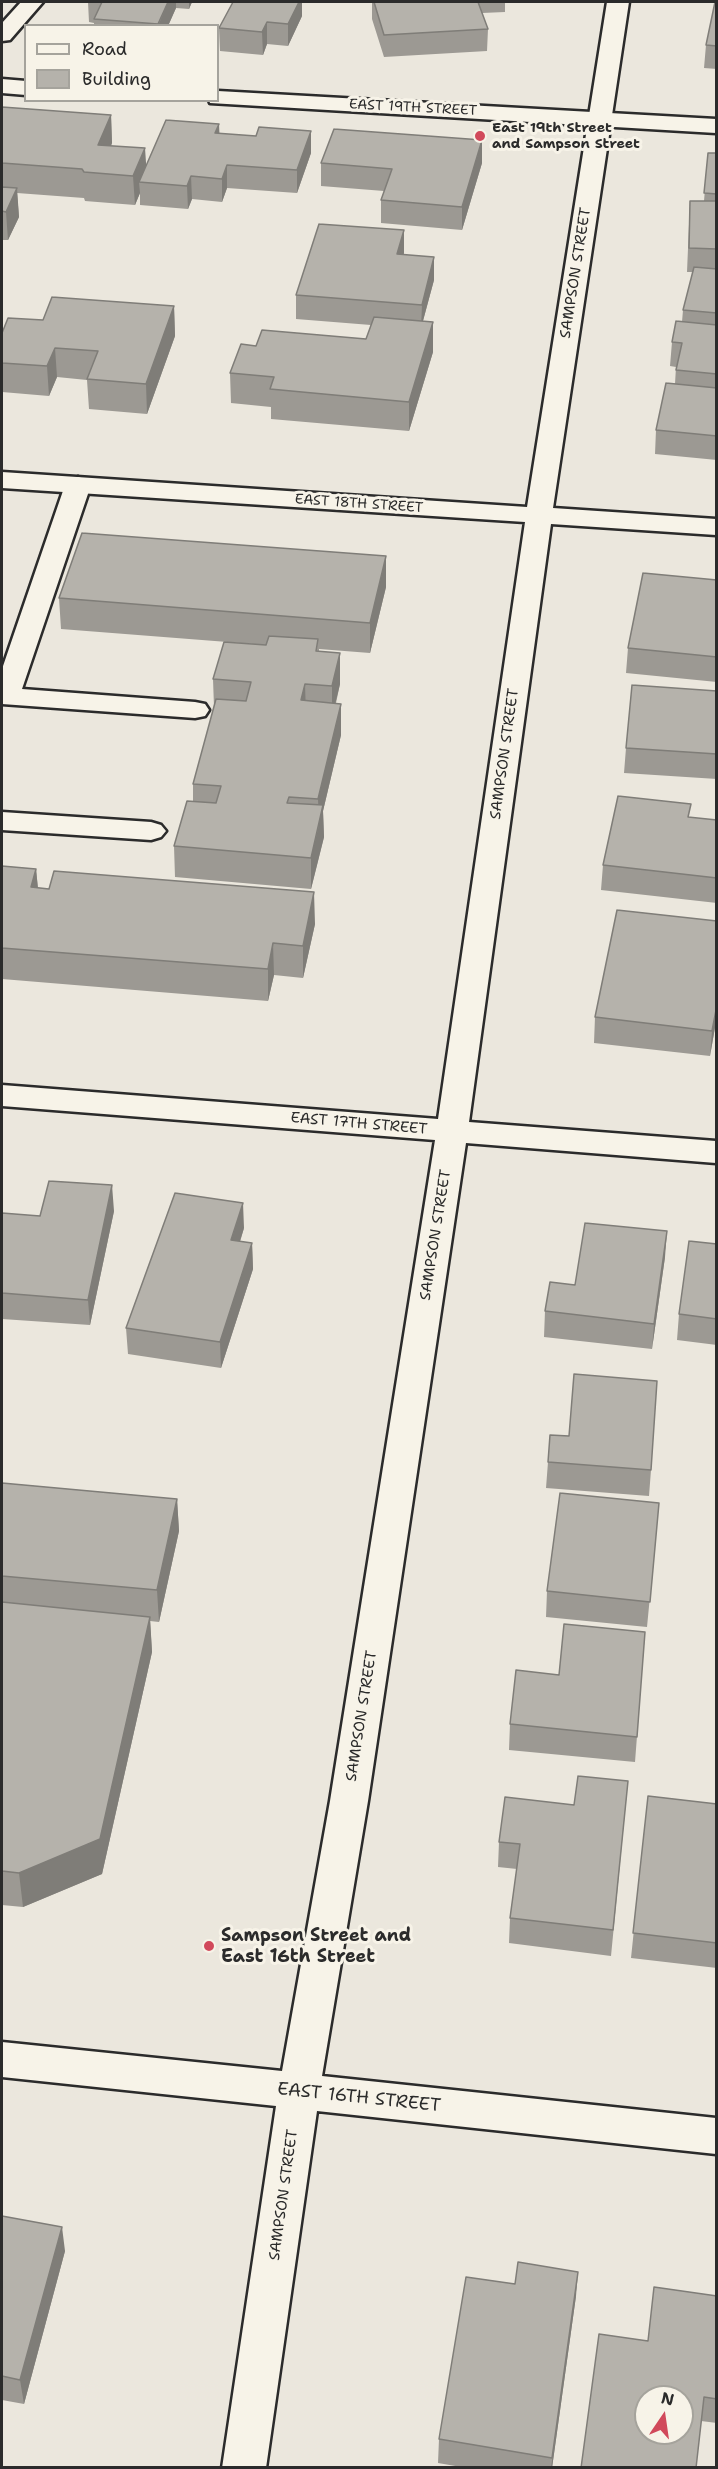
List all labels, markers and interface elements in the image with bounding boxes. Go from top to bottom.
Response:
legend [24,24,219,102]
text: Road [82,37,127,61]
text: Building [82,67,151,91]
street label: EAST 19TH STREET [348,96,478,120]
place label: East 19th Street and Sampson Street [492,120,640,152]
marker: East 19th Street and Sampson Street [473,129,487,143]
street label: SAMPSON STREET [557,206,595,340]
street label: EAST 18TH STREET [294,491,424,517]
street label: SAMPSON STREET [487,687,523,821]
street label: EAST 17TH STREET [290,1109,428,1139]
street label: SAMPSON STREET [417,1168,455,1302]
street label: SAMPSON STREET [343,1649,381,1783]
place label: Sampson Street and East 16th Street [221,1925,411,1968]
marker: Sampson Street and East 16th Street [202,1939,216,1953]
street label: EAST 16TH STREET [276,2079,442,2117]
street label: SAMPSON STREET [266,2128,302,2262]
north arrow [634,2385,694,2445]
text: N [659,2387,676,2411]

